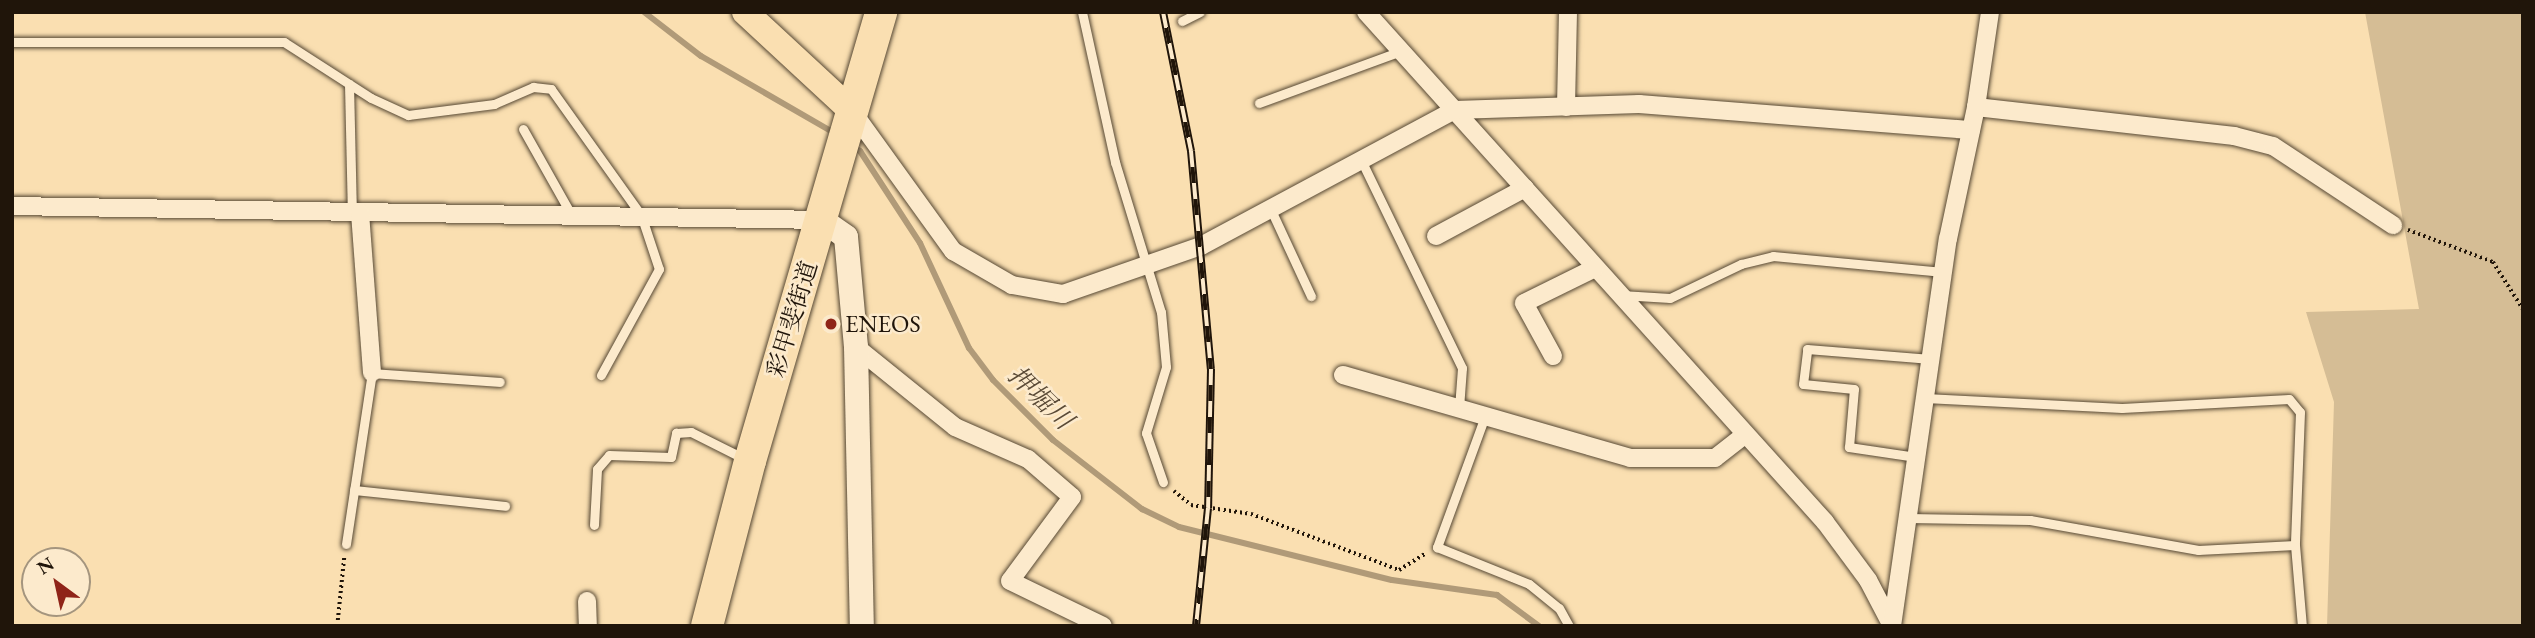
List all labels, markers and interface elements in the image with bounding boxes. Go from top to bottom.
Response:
street label: 彩甲斐街道 [761,257,823,381]
place label: ENEOS [845,310,921,338]
marker: ENEOS [823,316,839,332]
water label: 押堀川 [1001,360,1079,436]
north arrow [21,547,91,617]
text: N [32,551,59,580]

